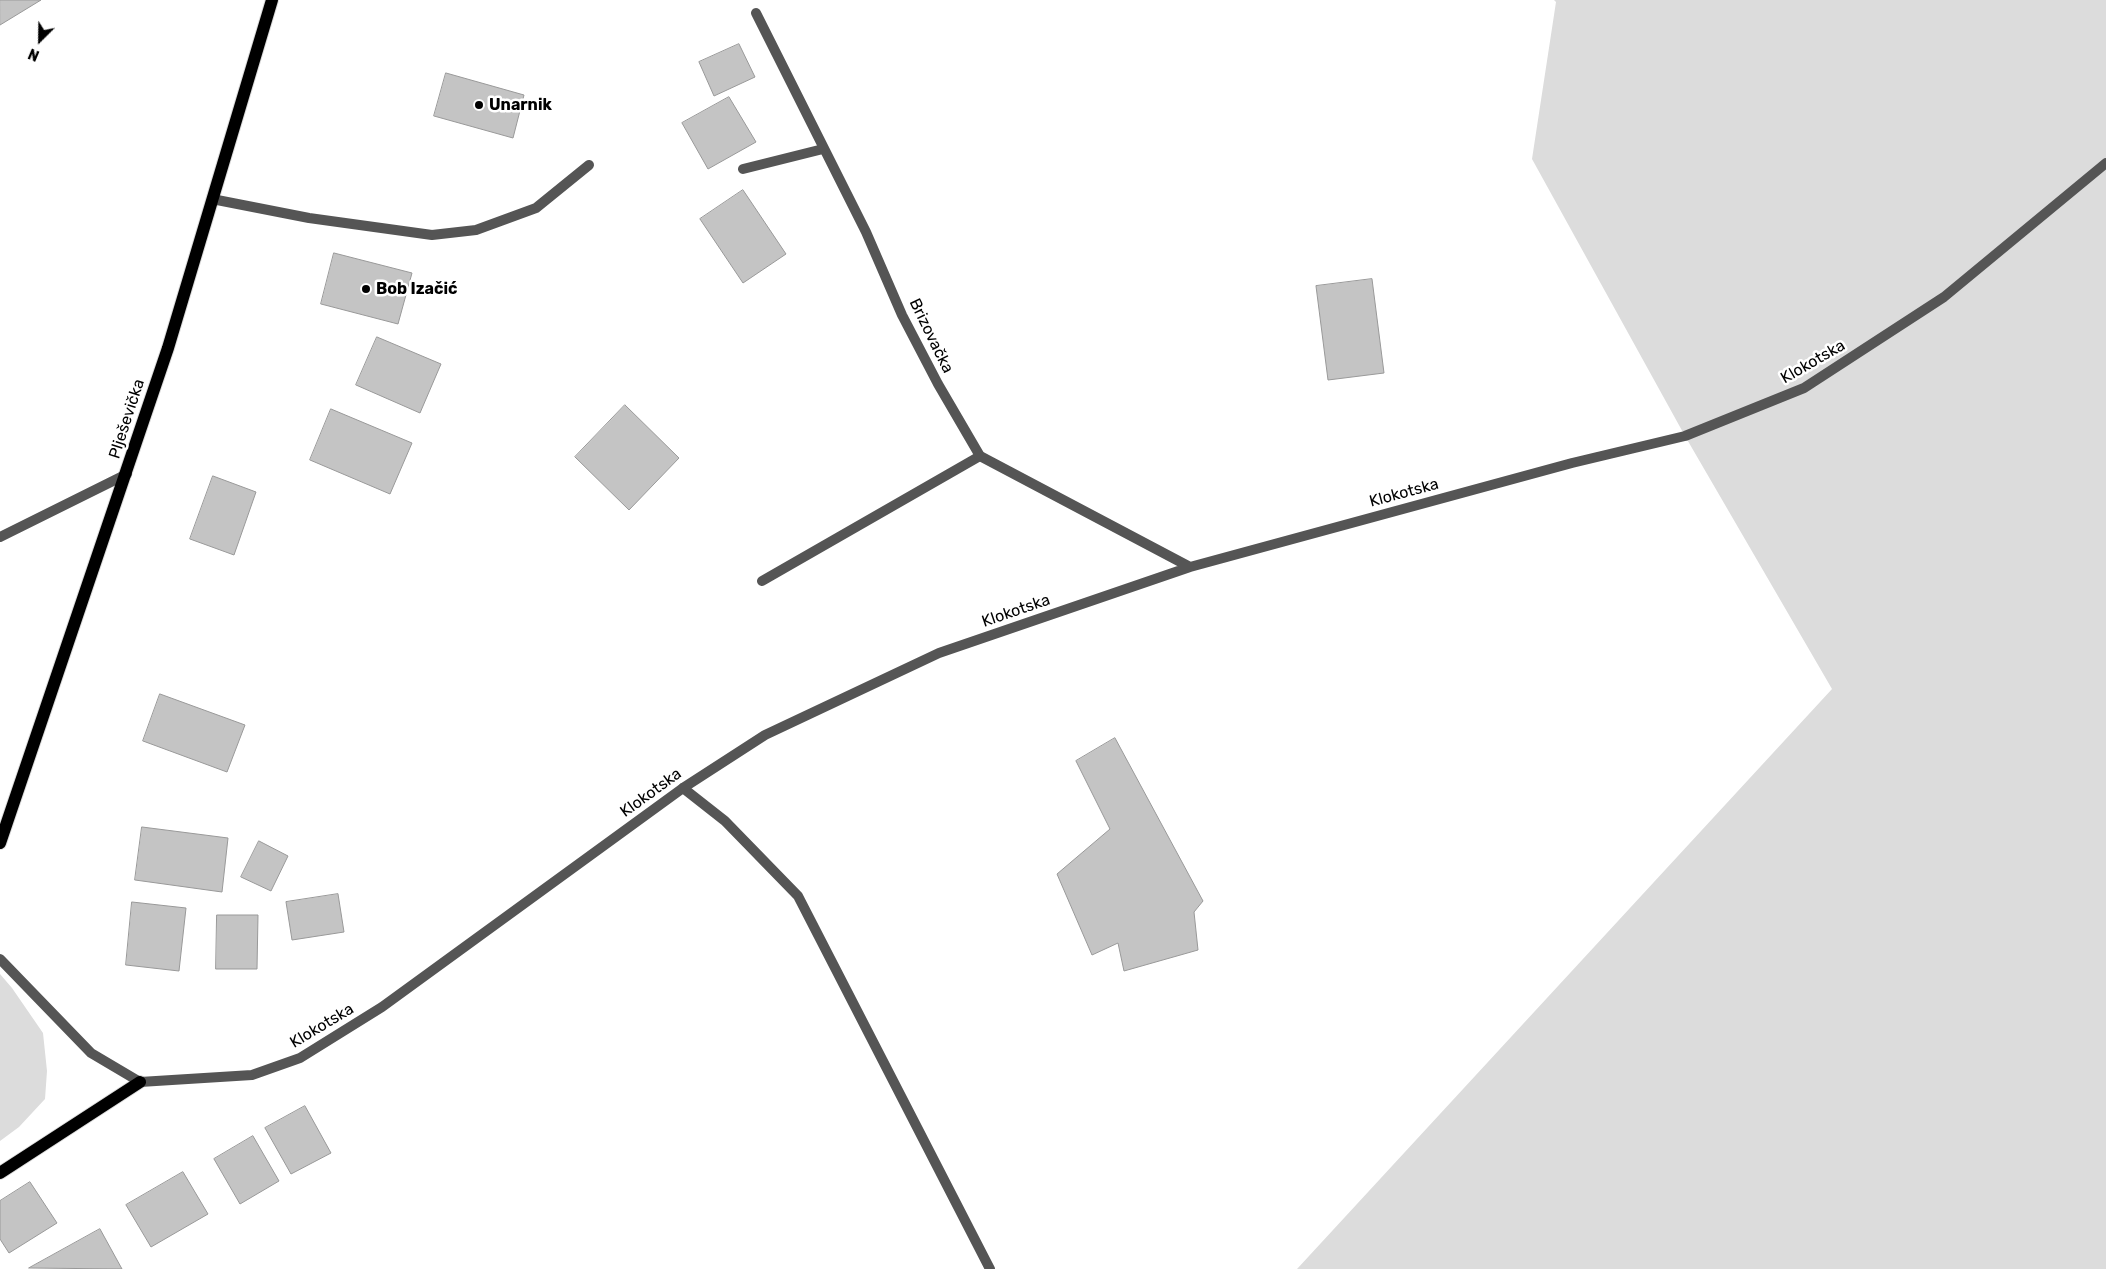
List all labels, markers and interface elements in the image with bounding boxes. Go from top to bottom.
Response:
north arrow [15,15,65,65]
text: N [26,44,42,64]
place label: Unarnik [489,95,552,115]
marker: Unarnik [473,99,485,111]
place label: Bob Izačić [376,279,457,299]
marker: Bob Izačić [360,283,372,295]
street label: Brizovačka [905,296,957,376]
street label: Klokotska [1777,336,1849,388]
street label: Plješevička [105,377,149,461]
street label: Klokotska [1367,475,1441,511]
street label: Klokotska [979,590,1053,632]
street label: Klokotska [617,764,685,822]
street label: Klokotska [287,999,357,1053]

